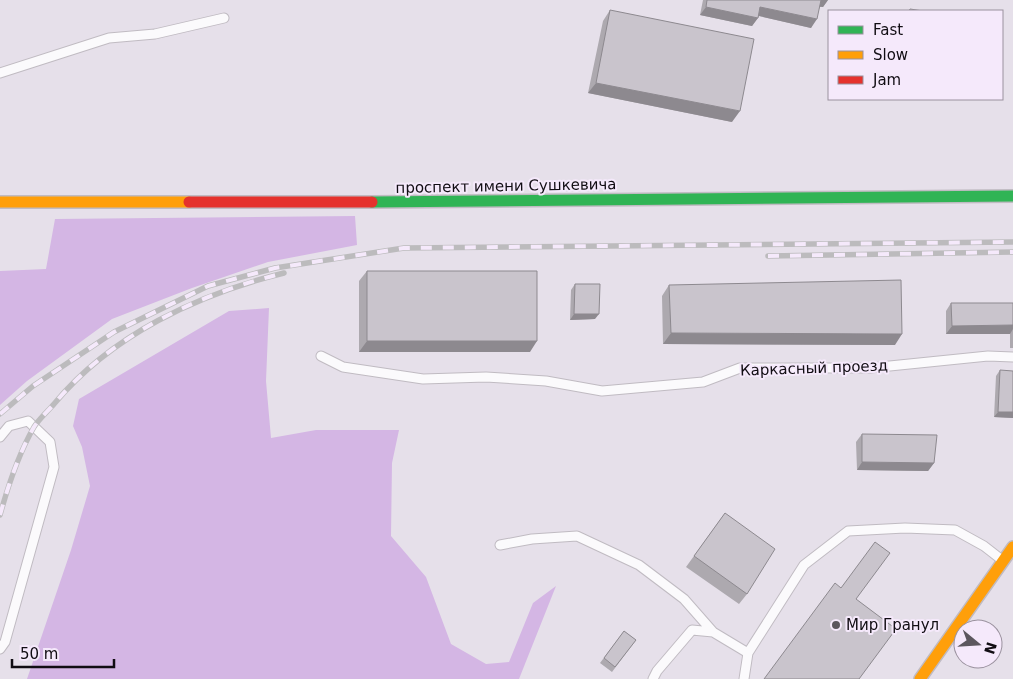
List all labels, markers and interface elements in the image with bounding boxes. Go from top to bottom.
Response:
legend [828,10,1003,100]
text: Fast [873,21,903,39]
text: Slow [873,46,908,64]
text: Jam [872,71,901,89]
street label: проспект имени Сушкевича [395,175,617,197]
street label: Каркасный проезд [740,356,888,380]
place label: Мир Гранул [846,616,939,634]
marker: Мир Гранул [830,619,842,631]
north arrow [953,619,1003,669]
scale bar [12,636,115,668]
text: N [981,640,1000,656]
text: 50 m [20,645,58,663]

